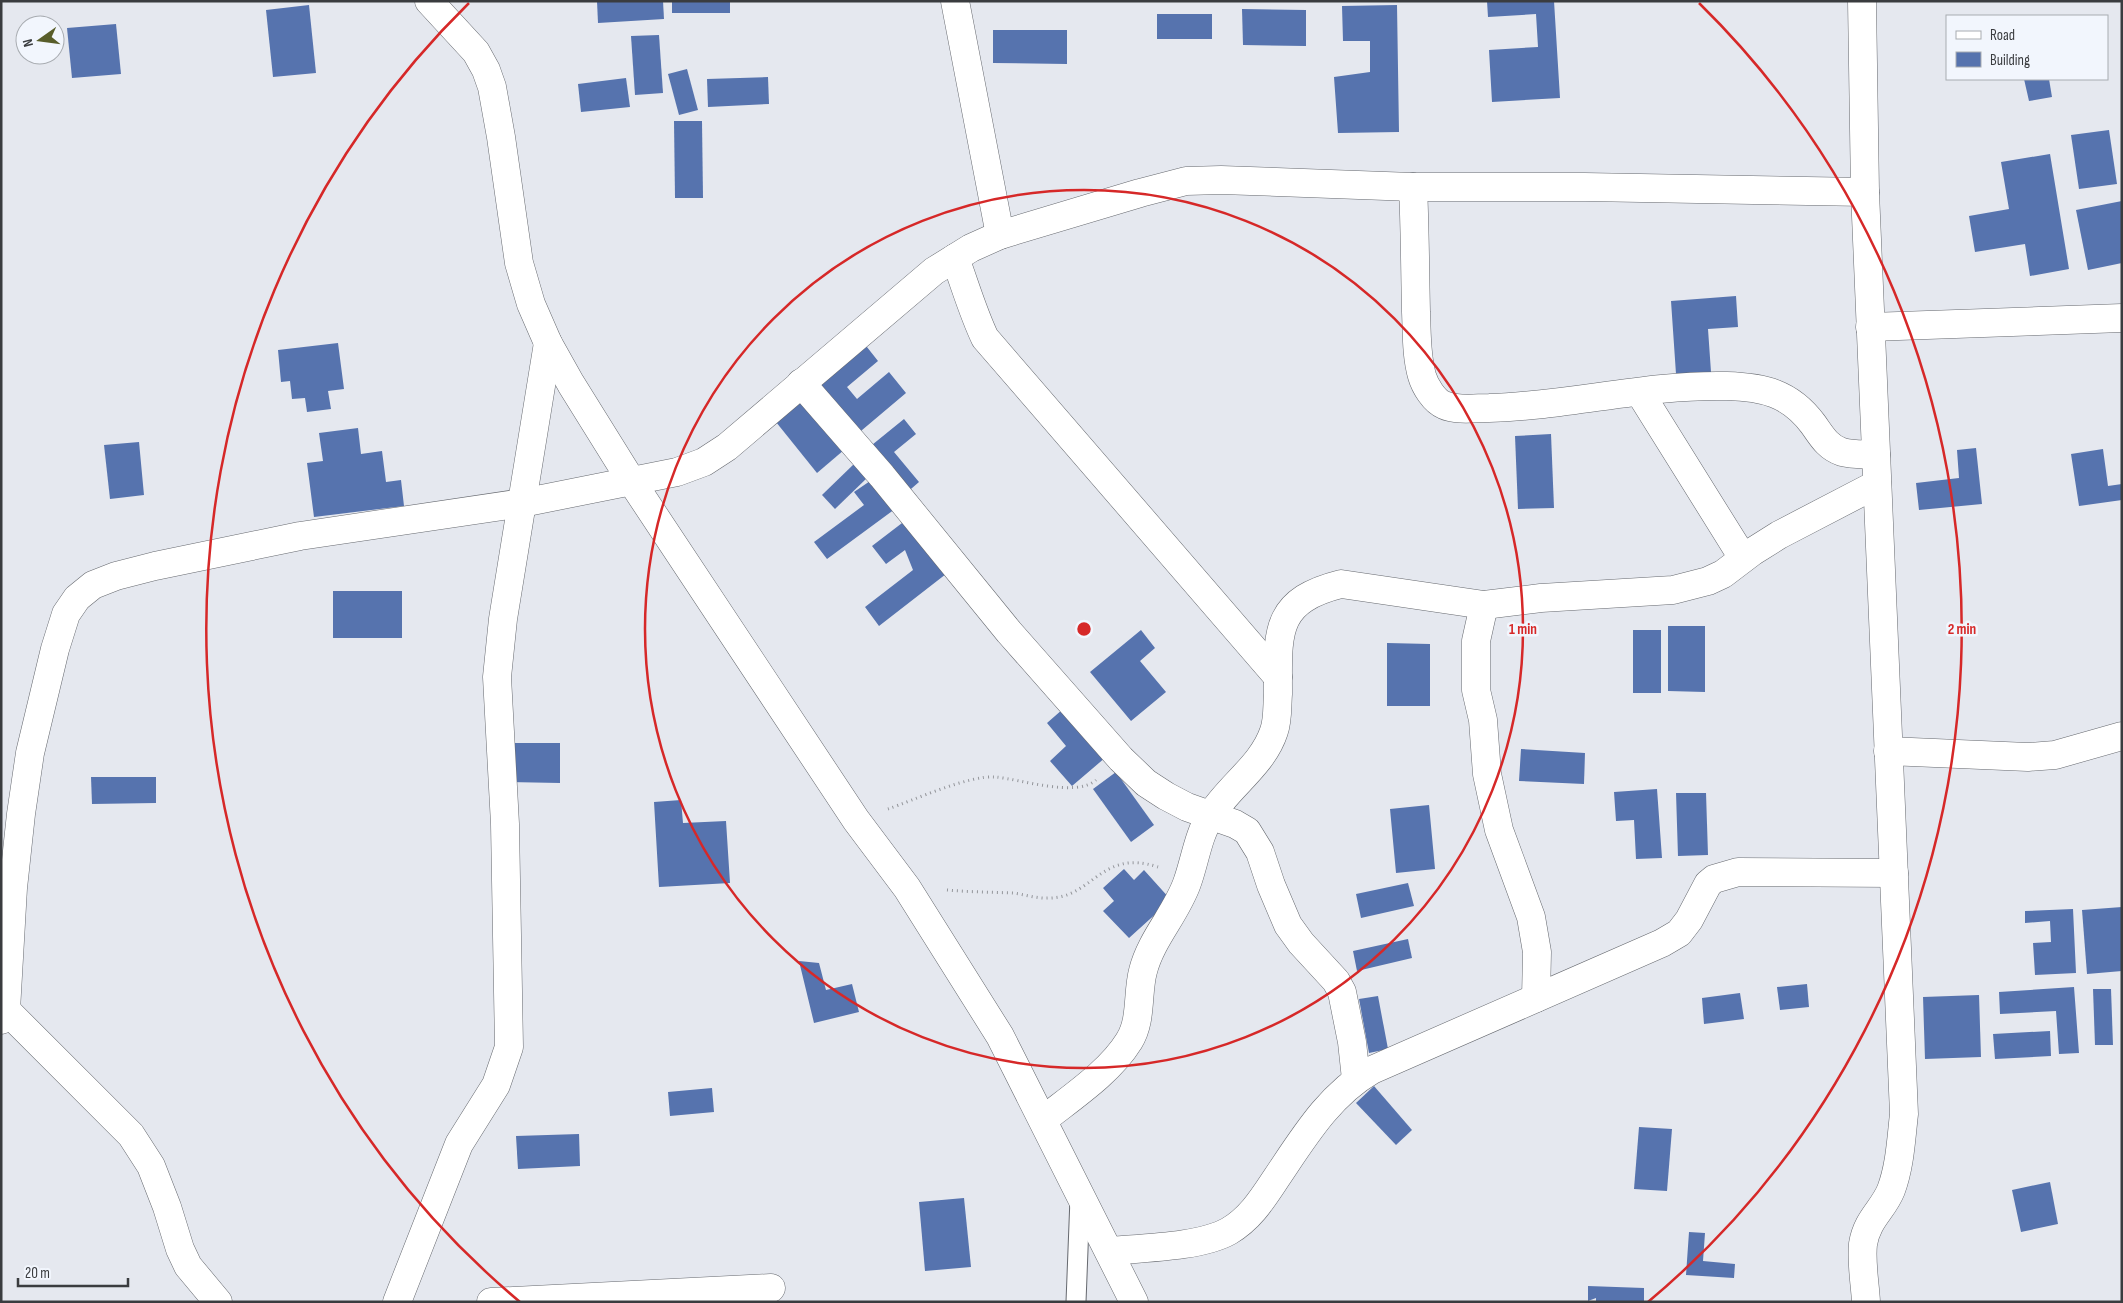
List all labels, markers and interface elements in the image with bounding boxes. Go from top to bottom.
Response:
north arrow [15,15,65,65]
legend [1946,15,2108,80]
text: Road [1990,26,2015,45]
text: N [19,37,37,49]
text: Building [1990,51,2030,70]
centre of rings [1075,620,1093,638]
text: 1 min [1509,620,1537,639]
text: 2 min [1948,620,1976,639]
scale bar [18,1256,128,1288]
text: 20 m [25,1264,50,1283]

